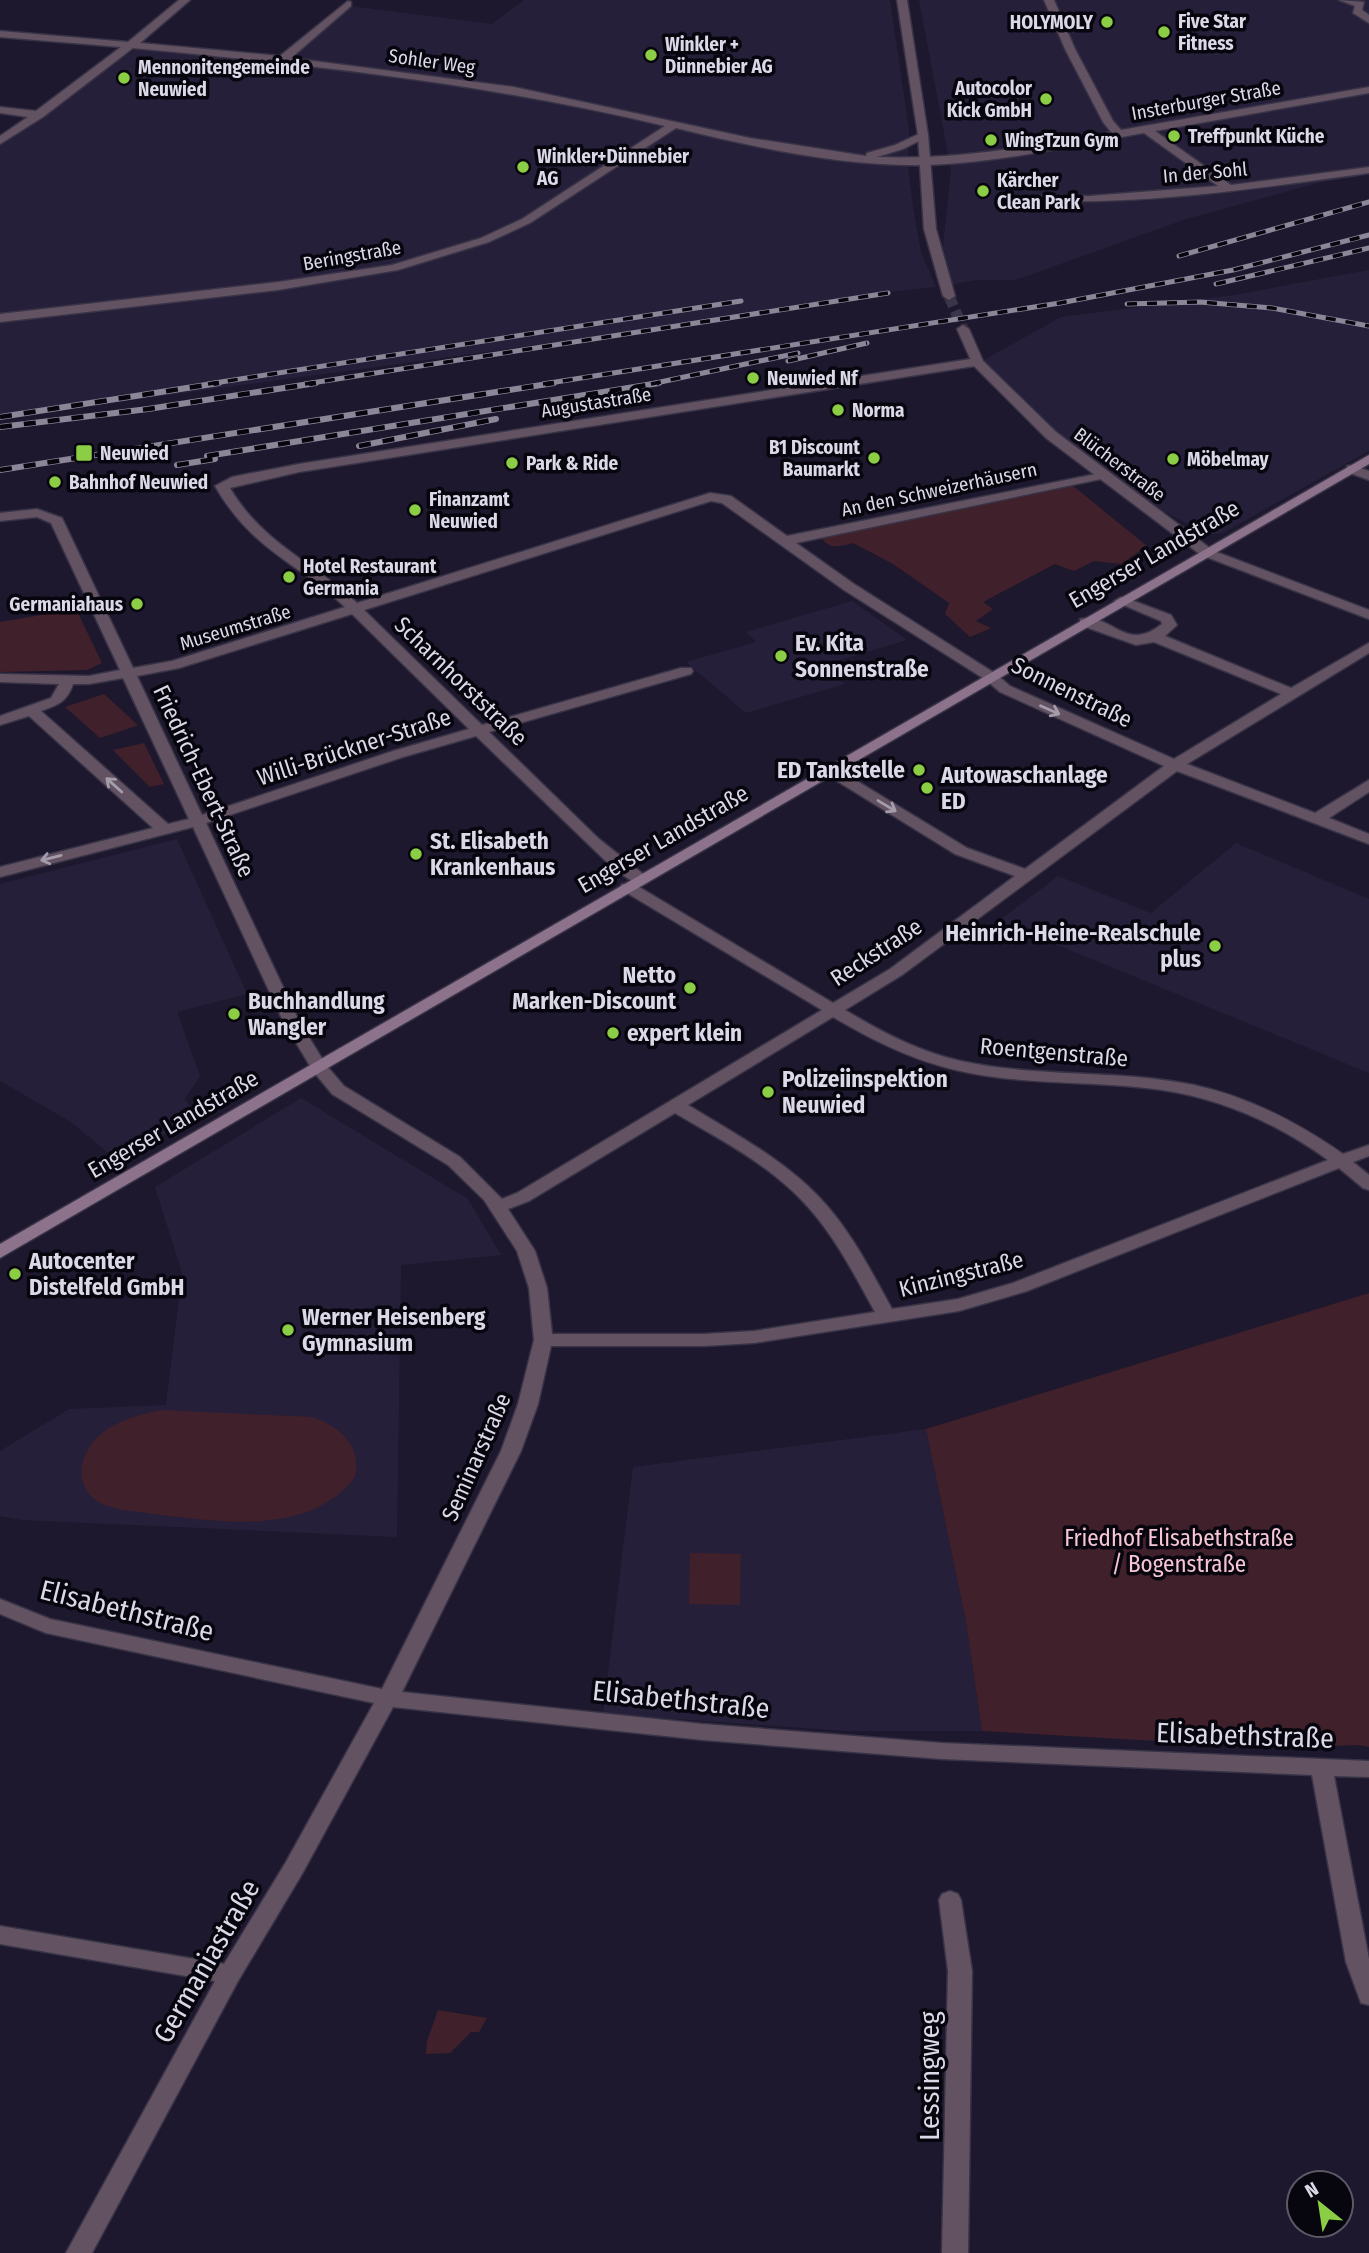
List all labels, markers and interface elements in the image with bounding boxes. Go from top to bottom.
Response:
place label: Five Star Fitness [1178,10,1247,55]
place label: HOLYMOLY [1010,11,1094,34]
marker: HOLYMOLY [1099,14,1115,30]
marker: Five Star Fitness [1156,24,1172,40]
place label: Winkler + Dünnebier AG [665,33,773,78]
street label: Sohler Weg [387,44,477,79]
marker: Winkler + Dünnebier AG [643,47,659,63]
place label: Mennonitengemeinde Neuwied [138,56,310,101]
marker: Mennonitengemeinde Neuwied [116,70,132,86]
street label: Insterburger Straße [1130,76,1282,125]
place label: Autocolor Kick GmbH [947,77,1033,122]
marker: Autocolor Kick GmbH [1038,91,1054,107]
place label: Treffpunkt Küche [1188,125,1325,148]
marker: Treffpunkt Küche [1166,128,1182,144]
place label: WingTzun Gym [1005,129,1119,152]
marker: WingTzun Gym [983,132,999,148]
place label: Winkler+Dünnebier AG [536,145,690,190]
street label: In der Sohl [1162,157,1248,188]
marker: Winkler+Dünnebier AG [515,159,531,175]
place label: Kärcher Clean Park [997,169,1081,214]
marker: Kärcher Clean Park [975,183,991,199]
street label: Beringstraße [301,236,403,275]
place label: Neuwied Nf [767,367,859,390]
marker: Neuwied Nf [745,370,761,386]
street label: Augustastraße [539,382,653,423]
place label: Norma [852,399,904,422]
marker: Norma [830,402,846,418]
street label: Blücherstraße [1069,423,1170,506]
place label: B1 Discount Baumarkt [769,436,860,481]
place label: Neuwied [100,442,169,465]
marker: Neuwied [74,443,94,463]
place label: Möbelmay [1187,448,1270,471]
marker: B1 Discount Baumarkt [866,450,882,466]
marker: Möbelmay [1165,451,1181,467]
place label: Park & Ride [526,452,619,475]
marker: Park & Ride [504,455,520,471]
street label: An den Schweizerhäusern [839,457,1039,521]
place label: Bahnhof Neuwied [69,471,208,494]
marker: Bahnhof Neuwied [47,474,63,490]
place label: Finanzamt Neuwied [429,488,510,533]
street label: Engerser Landstraße [1064,494,1244,614]
marker: Finanzamt Neuwied [407,502,423,518]
place label: Hotel Restaurant Germania [303,555,437,600]
marker: Hotel Restaurant Germania [281,569,297,585]
place label: Germaniahaus [9,593,124,616]
marker: Germaniahaus [129,596,145,612]
street label: Museumstraße [177,600,293,655]
street label: Scharnhorststraße [389,611,533,751]
place label: Ev. Kita Sonnenstraße [795,629,929,683]
marker: Ev. Kita Sonnenstraße [773,648,789,664]
street label: Sonnenstraße [1007,651,1137,733]
street label: Friedrich-Ebert-Straße [147,680,261,882]
street label: Willi-Brückner-Straße [254,702,454,792]
one-way arrow [1038,704,1060,717]
place label: ED Tankstelle [777,756,905,784]
place label: Autowaschanlage ED [940,761,1108,815]
marker: ED Tankstelle [911,762,927,778]
one-way arrow [106,776,123,793]
street label: Engerser Landstraße [573,779,753,899]
marker: Autowaschanlage ED [919,780,935,796]
one-way arrow [877,799,897,813]
place label: St. Elisabeth Krankenhaus [430,827,555,881]
marker: St. Elisabeth Krankenhaus [408,846,424,862]
one-way arrow [40,852,63,865]
street label: Reckstraße [825,912,927,992]
place label: Heinrich-Heine-Realschule plus [945,919,1201,973]
marker: Heinrich-Heine-Realschule plus [1207,938,1223,954]
place label: Netto Marken-Discount [512,961,677,1015]
marker: Netto Marken-Discount [682,980,698,996]
place label: Buchhandlung Wangler [248,987,385,1041]
marker: Buchhandlung Wangler [226,1006,242,1022]
place label: expert klein [627,1019,742,1047]
marker: expert klein [605,1025,621,1041]
street label: Roentgenstraße [979,1032,1129,1072]
street label: Engerser Landstraße [83,1064,263,1184]
place label: Polizeiinspektion Neuwied [782,1065,948,1119]
marker: Polizeiinspektion Neuwied [760,1084,776,1100]
street label: Kinzingstraße [896,1245,1026,1303]
place label: Autocenter Distelfeld GmbH [28,1247,184,1301]
marker: Autocenter Distelfeld GmbH [7,1266,23,1282]
place label: Werner Heisenberg Gymnasium [302,1303,486,1357]
marker: Werner Heisenberg Gymnasium [280,1322,296,1338]
street label: Seminarstraße [435,1389,517,1525]
park label: Friedhof Elisabethstraße / Bogenstraße [1064,1524,1294,1578]
street label: Elisabethstraße [37,1573,217,1648]
street label: Elisabethstraße [591,1674,771,1725]
street label: Elisabethstraße [1155,1716,1335,1755]
street label: Germaniastraße [146,1874,266,2049]
street label: Lessingweg [913,2010,946,2141]
north arrow [1285,2169,1355,2239]
text: N [1301,2177,1322,2203]

